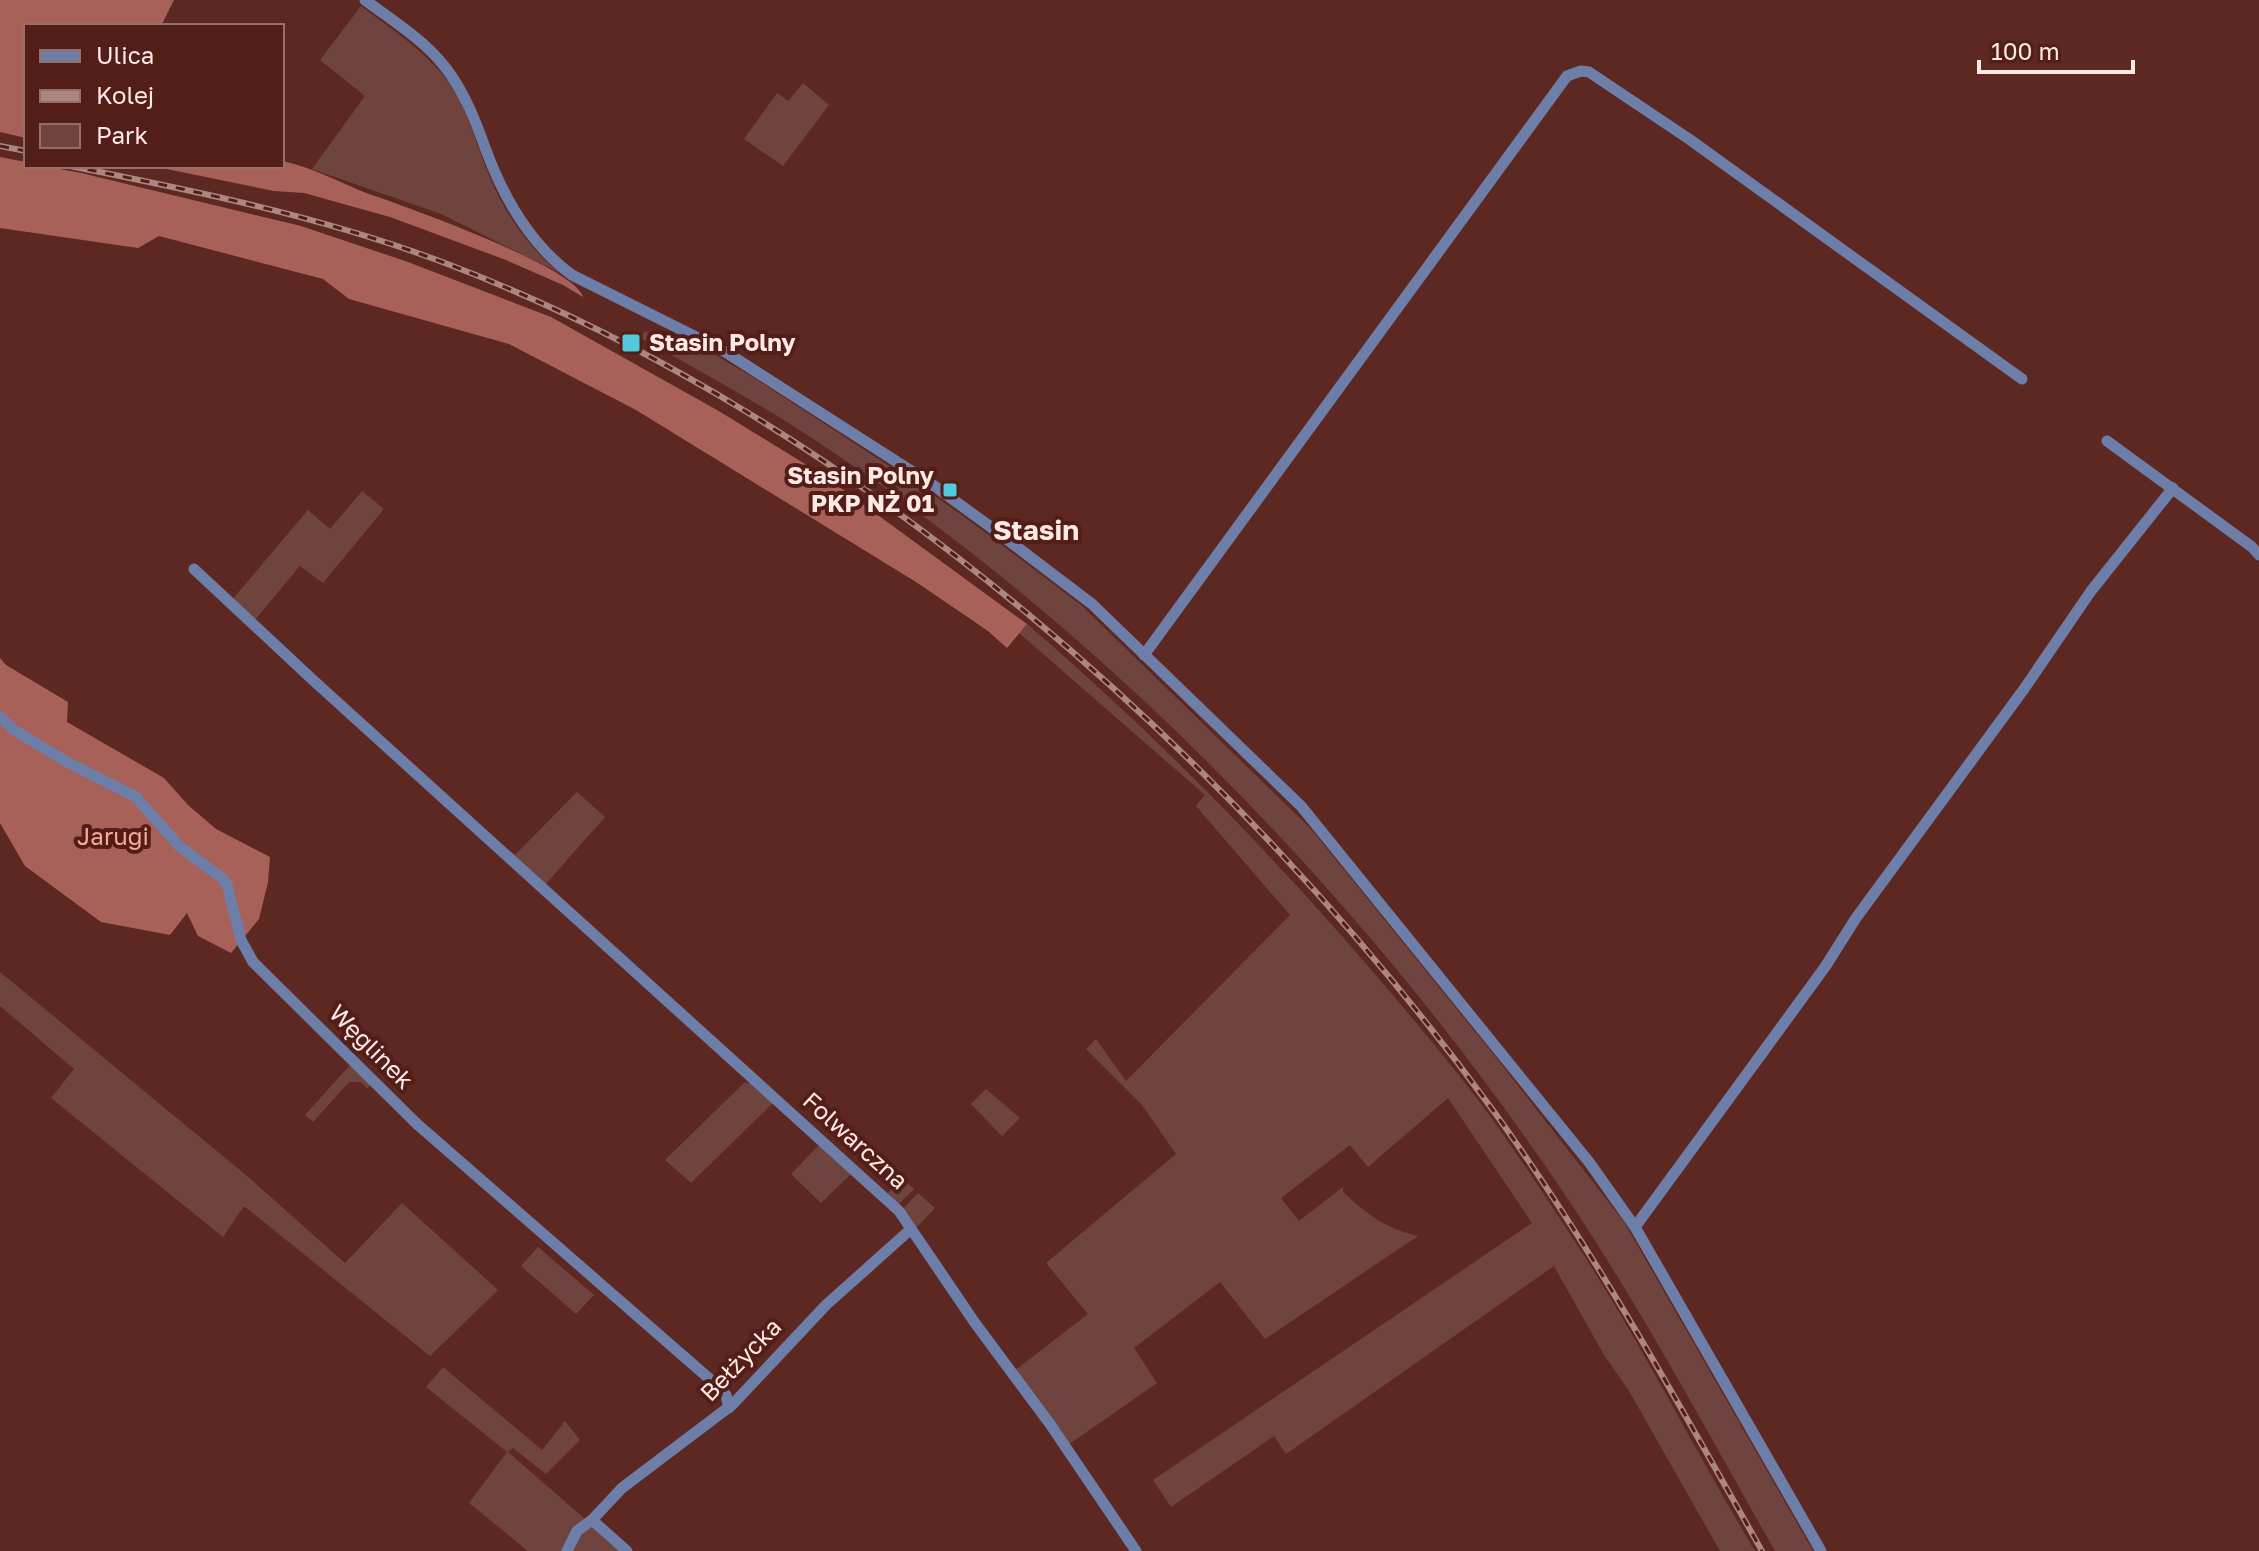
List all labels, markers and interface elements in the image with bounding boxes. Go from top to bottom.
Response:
legend [24,24,284,168]
scale bar [1979,24,2133,74]
text: 100 m [1991,36,2060,65]
text: Ulica [96,40,154,69]
text: Kolej [96,80,154,109]
text: Park [96,120,148,149]
place label: Stasin Polny [649,327,796,356]
marker: Stasin Polny [620,332,642,354]
place label: Stasin Polny PKP NŻ 01 [787,460,935,517]
marker: Stasin Polny PKP NŻ 01 [941,481,959,499]
district label: Stasin [993,513,1079,546]
park label: Jarugi [77,821,149,850]
street label: Węglinek [324,998,420,1094]
street label: Folwarczna [798,1085,914,1195]
street label: Bełżycka [693,1312,786,1406]

